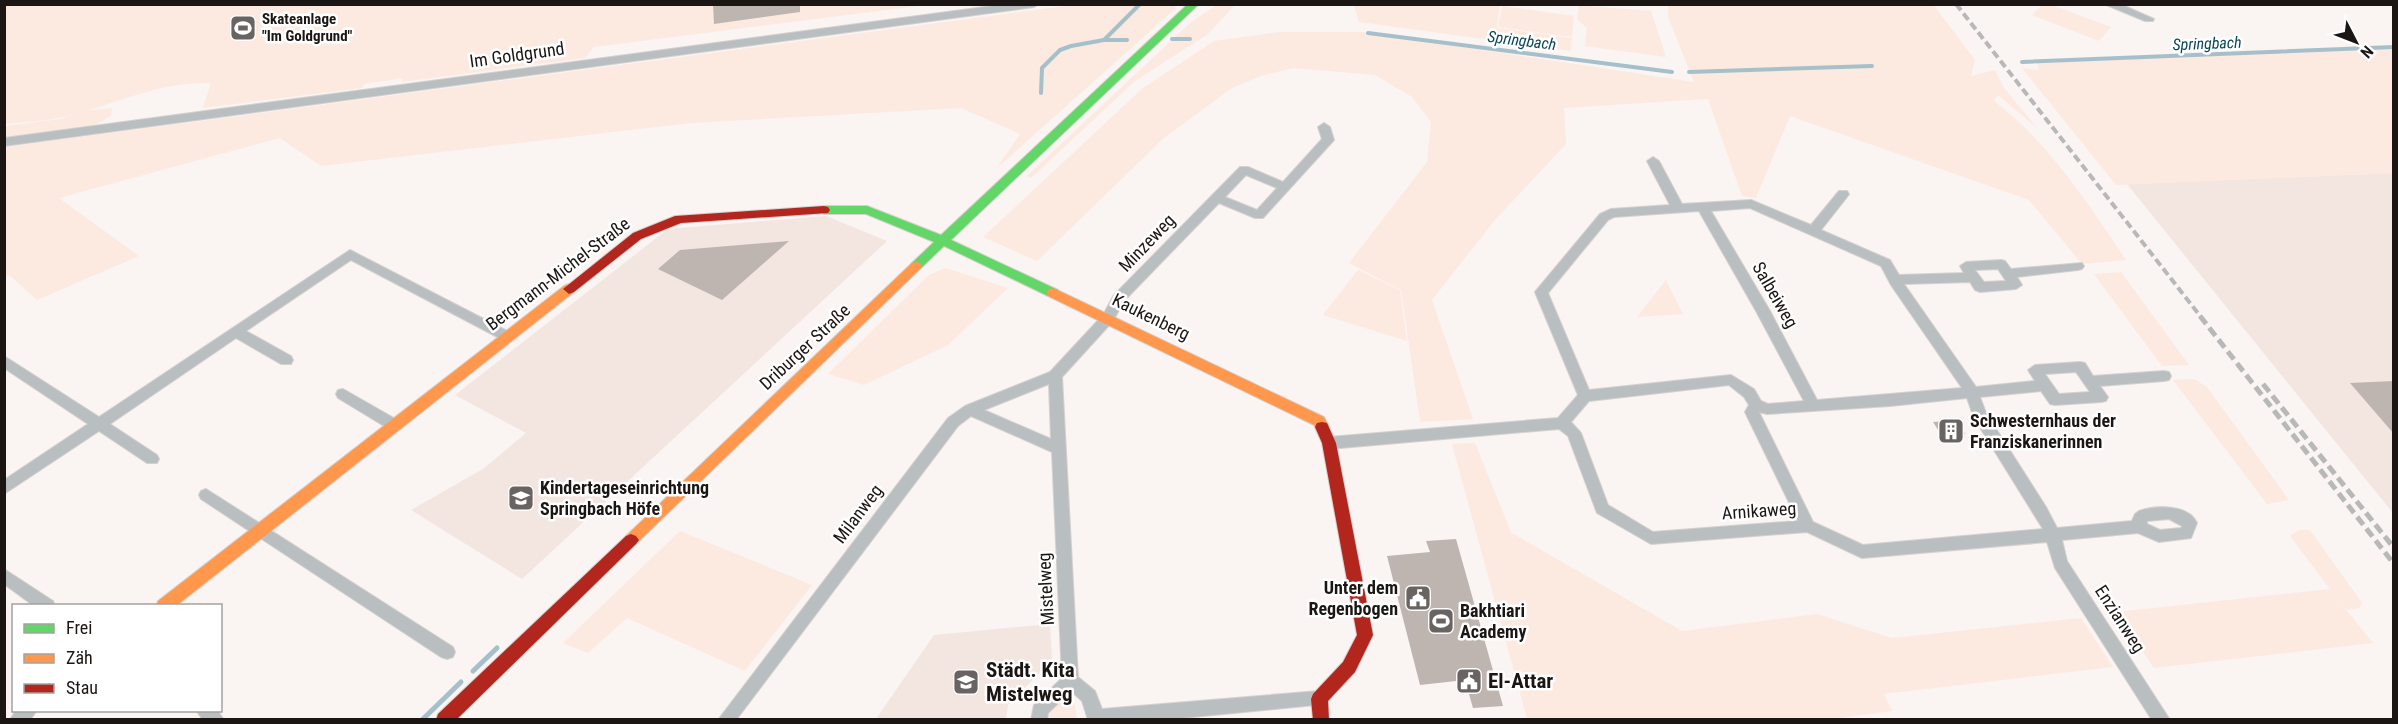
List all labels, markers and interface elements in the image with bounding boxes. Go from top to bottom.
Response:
place label: Skateanlage "Im Goldgrund" [262,10,353,45]
north arrow [2326,12,2386,72]
sports icon: Skateanlage "Im Goldgrund" [228,13,258,43]
water label: Springbach [1487,27,1557,54]
water label: Springbach [2172,33,2242,54]
street label: Im Goldgrund [468,37,566,72]
text: N [2356,42,2377,62]
street label: Minzeweg [1114,210,1179,276]
street label: Bergmann-Michel-Straße [482,213,634,335]
street label: Salbeiweg [1748,258,1803,331]
street label: Kaukenberg [1109,289,1193,344]
street label: Driburger Straße [755,299,854,394]
place label: Schwesternhaus der Franziskanerinnen [1970,410,2116,452]
building icon: Schwesternhaus der Franziskanerinnen [1936,416,1966,446]
place label: Kindertageseinrichtung Springbach Höfe [540,477,709,519]
street label: Milanweg [829,480,887,547]
school or university icon: Kindertageseinrichtung Springbach Höfe [506,483,536,513]
street label: Arnikaweg [1721,497,1797,524]
street label: Mistelweg [1033,552,1058,626]
place label: Unter dem Regenbogen [1308,577,1398,619]
street label: Enzianweg [2091,581,2150,656]
public building icon: Unter dem Regenbogen [1403,583,1433,613]
place label: Bakhtiari Academy [1460,600,1526,642]
legend [12,604,222,712]
sports icon: Bakhtiari Academy [1426,606,1456,636]
text: Frei [66,617,92,638]
text: Zäh [66,647,93,668]
place label: Städt. Kita Mistelweg [986,658,1075,706]
public building icon: El-Attar [1454,666,1484,696]
school or university icon: Städt. Kita Mistelweg [951,667,981,697]
place label: El-Attar [1488,669,1553,693]
text: Stau [66,677,98,698]

